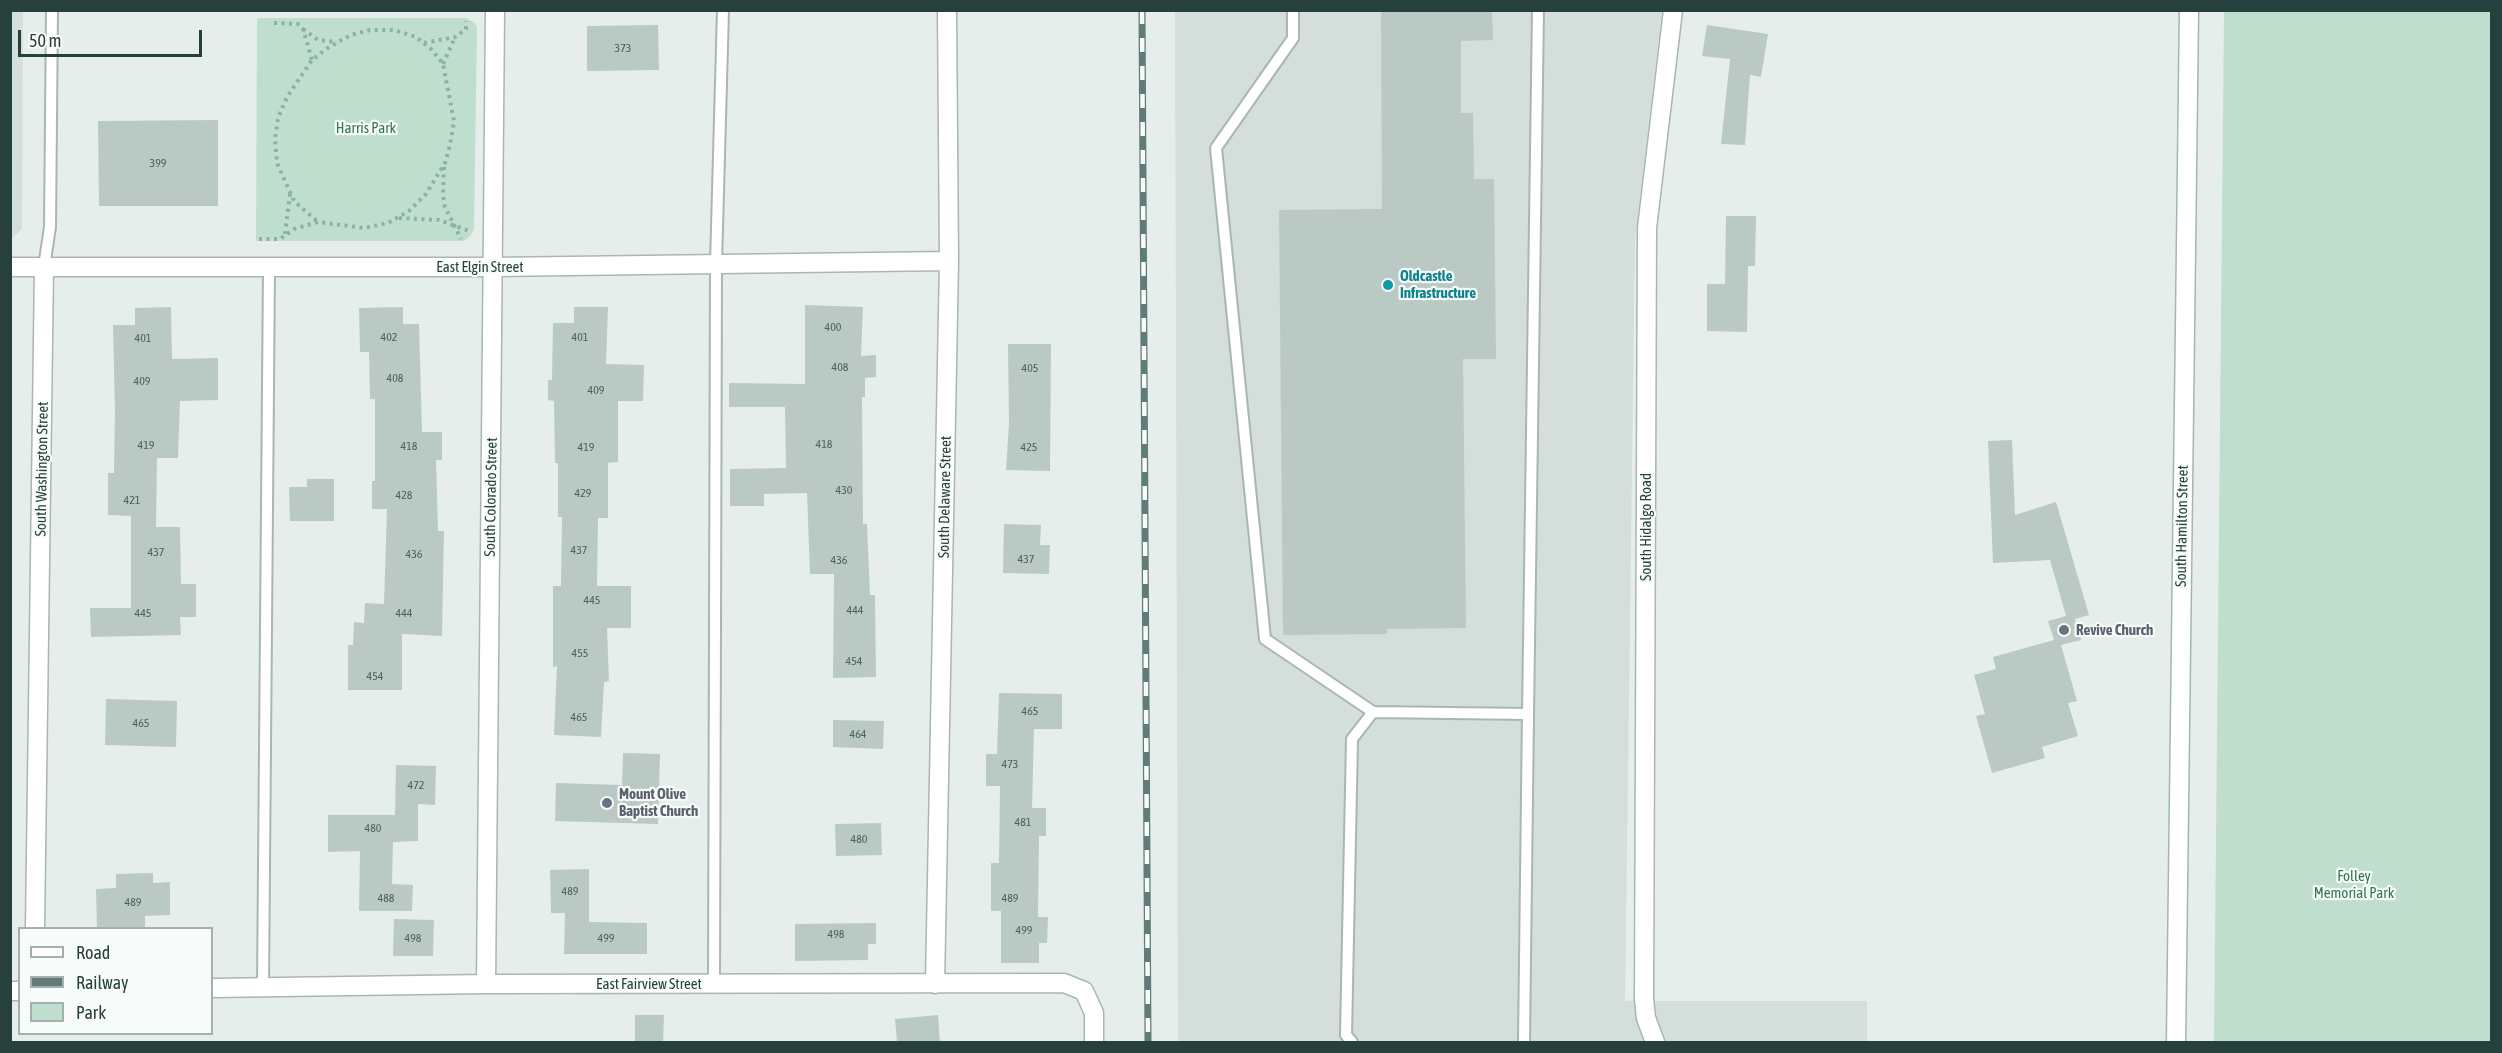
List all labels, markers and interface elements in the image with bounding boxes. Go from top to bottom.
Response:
scale bar [21,18,206,56]
text: 50 m [29,30,61,51]
house number: 373 [615,41,631,55]
park label: Harris Park [336,119,396,137]
house number: 399 [150,156,166,170]
street label: East Elgin Street [436,258,524,276]
place label: Oldcastle Infrastructure [1400,267,1476,302]
marker: Oldcastle Infrastructure [1381,278,1395,292]
house number: 400 [825,320,841,334]
house number: 402 [381,330,397,344]
house number: 401 [572,330,588,344]
house number: 401 [135,331,151,345]
house number: 408 [832,360,848,374]
house number: 405 [1022,361,1038,375]
house number: 408 [387,371,403,385]
house number: 409 [134,374,150,388]
house number: 409 [588,383,604,397]
street label: South Washington Street [32,401,52,537]
street label: South Delaware Street [935,436,955,558]
street label: South Colorado Street [481,437,501,557]
house number: 418 [816,437,832,451]
house number: 419 [138,438,154,452]
house number: 418 [401,439,417,453]
house number: 419 [578,440,594,454]
house number: 425 [1021,440,1037,454]
street label: South Hamilton Street [2172,465,2192,587]
street label: South Hidalgo Road [1637,473,1655,581]
house number: 430 [836,483,852,497]
house number: 429 [575,486,591,500]
house number: 428 [396,488,412,502]
house number: 421 [124,493,140,507]
house number: 437 [571,543,587,557]
house number: 437 [148,545,164,559]
house number: 436 [406,547,422,561]
house number: 437 [1018,552,1034,566]
house number: 436 [831,553,847,567]
house number: 445 [584,593,600,607]
house number: 444 [847,603,863,617]
house number: 445 [135,606,151,620]
house number: 444 [396,606,412,620]
place label: Revive Church [2076,621,2153,639]
marker: Revive Church [2057,623,2071,637]
house number: 455 [572,646,588,660]
house number: 454 [846,654,862,668]
house number: 454 [367,669,383,683]
house number: 465 [1022,704,1038,718]
house number: 465 [571,710,587,724]
house number: 465 [133,716,149,730]
house number: 464 [850,727,866,741]
house number: 473 [1002,757,1018,771]
house number: 472 [408,778,424,792]
place label: Mount Olive Baptist Church [619,785,698,820]
marker: Mount Olive Baptist Church [600,796,614,810]
house number: 481 [1015,815,1031,829]
house number: 480 [365,821,381,835]
house number: 480 [851,832,867,846]
park label: Folley Memorial Park [2314,867,2394,902]
house number: 489 [562,884,578,898]
house number: 488 [378,891,394,905]
house number: 489 [1002,891,1018,905]
house number: 489 [125,895,141,909]
house number: 499 [1016,923,1032,937]
legend [18,927,213,1035]
house number: 498 [828,927,844,941]
house number: 498 [405,931,421,945]
house number: 499 [598,931,614,945]
text: Road [76,942,110,963]
text: Railway [76,972,128,993]
street label: East Fairview Street [596,975,702,993]
text: Park [76,1002,106,1023]

